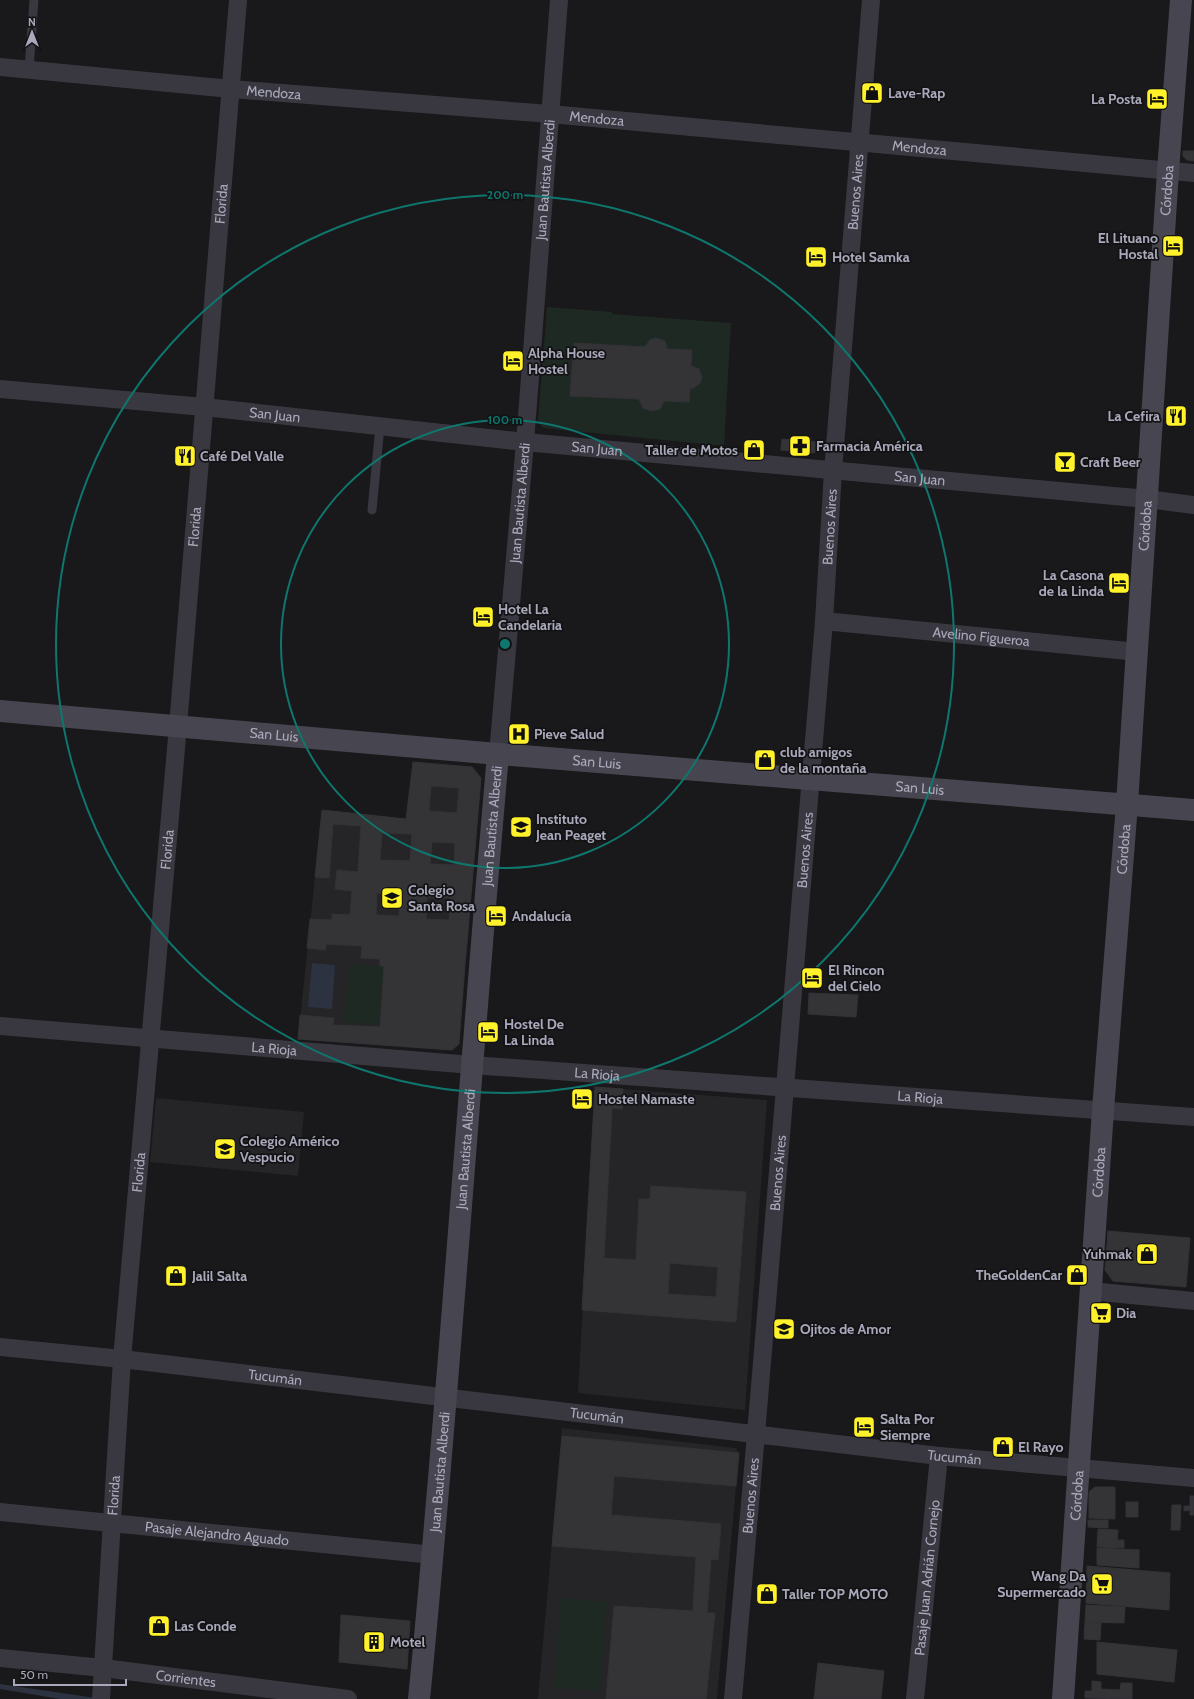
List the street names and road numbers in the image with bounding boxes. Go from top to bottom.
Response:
street label: Mendoza [246,81,302,103]
street label: Mendoza [569,107,625,130]
street label: Juan Bautista Alberdi [531,119,559,242]
street label: Mendoza [891,136,948,159]
street label: Buenos Aires [843,153,868,231]
street label: Córdoba [1156,164,1177,216]
street label: Florida [211,183,232,225]
street label: San Juan [248,403,301,426]
street label: San Juan [571,437,624,460]
street label: Juan Bautista Alberdi [505,442,534,565]
street label: San Juan [893,467,946,489]
street label: Buenos Aires [818,488,841,566]
street label: Córdoba [1134,500,1156,552]
street label: Florida [184,506,205,548]
street label: Avelino Figueroa [932,623,1031,650]
street label: San Luis [249,724,299,746]
street label: San Luis [572,751,622,773]
street label: Juan Bautista Alberdi [478,765,506,888]
street label: San Luis [895,777,945,799]
street label: Buenos Aires [793,811,817,889]
street label: Córdoba [1113,823,1134,875]
street label: Florida [156,829,178,870]
street label: La Rioja [251,1038,298,1060]
street label: La Rioja [574,1063,621,1085]
street label: La Rioja [897,1087,944,1108]
street label: Juan Bautista Alberdi [452,1088,479,1211]
street label: Buenos Aires [766,1134,790,1212]
street label: Córdoba [1088,1146,1109,1198]
street label: Florida [128,1151,149,1193]
street label: Tucumán [247,1365,303,1389]
street label: Tucumán [569,1403,625,1428]
street label: Juan Bautista Alberdi [426,1411,454,1534]
street label: Tucumán [927,1446,983,1469]
street label: Buenos Aires [738,1457,763,1534]
street label: Córdoba [1066,1469,1088,1521]
street label: Florida [103,1475,124,1516]
street label: Pasaje Juan Adrián Cornejo [910,1499,944,1656]
street label: Pasaje Alejandro Aguado [144,1517,290,1550]
street label: Corrientes [155,1666,217,1691]

